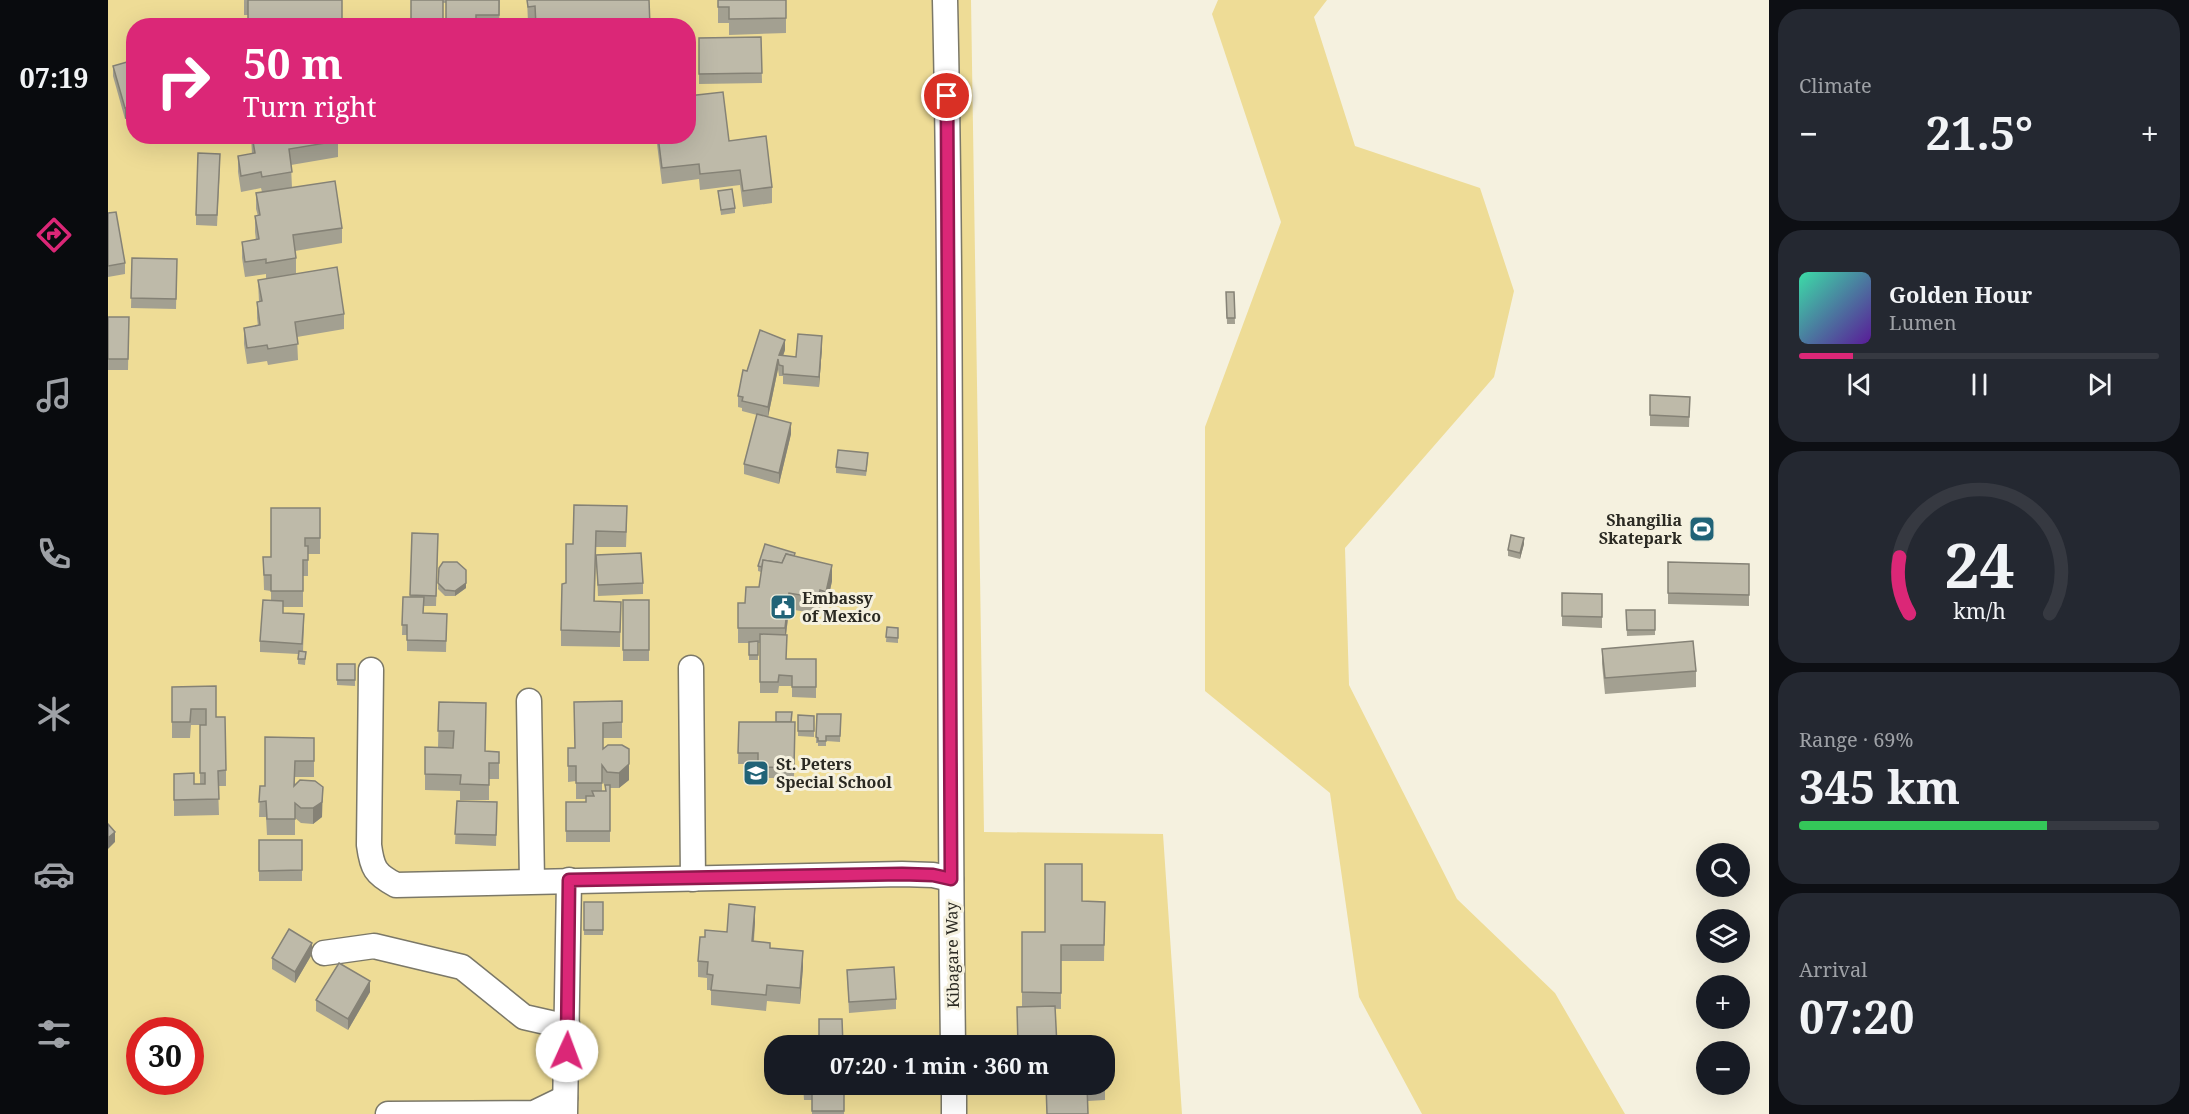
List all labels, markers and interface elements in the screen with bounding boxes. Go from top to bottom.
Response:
text: 50 m [243,34,343,91]
icon: right [144,42,222,120]
text: 07:19 [19,59,89,96]
pin [921,70,972,121]
text: Climate [1799,72,1872,99]
icon: arrive [930,79,963,112]
text: Turn right [243,88,376,125]
text: 21.5° [1926,102,2033,163]
text: − [1799,111,1818,156]
text: + [2141,111,2159,156]
icon: directions [33,214,75,256]
text: Golden Hour [1889,279,2032,309]
text: Lumen [1889,309,1957,336]
icon: previous [1843,368,1876,401]
icon: pause [1963,368,1996,401]
icon: next [2083,368,2116,401]
icon: music [33,374,75,416]
place label: Shangilia Skatepark [1599,509,1683,549]
sports icon: Shangilia Skatepark [1687,514,1717,544]
text: 24 [1944,521,2014,606]
icon: phone [33,533,75,575]
place label: Embassy of Mexico [802,587,881,627]
public building icon: Embassy of Mexico [768,592,798,622]
text: km/h [1953,596,2006,625]
icon: climate [33,693,75,735]
text: Range · 69% [1799,726,1913,753]
place label: St. Peters Special School [776,753,892,793]
text: 345 km [1799,756,1960,817]
school or university icon: St. Peters Special School [741,758,771,788]
map controls [1696,843,1750,1095]
button: search [1696,843,1750,897]
icon: car [33,853,75,895]
street label: Kibagare Way [940,901,964,1008]
button: layers [1696,909,1750,963]
text: Arrival [1799,956,1867,983]
button: + [1696,975,1750,1029]
text: 07:20 [1799,986,1914,1047]
icon: filters [33,1013,75,1055]
speed limit sign: 30 [126,1017,204,1095]
position arrow [535,1019,599,1083]
button: − [1696,1041,1750,1095]
text: 07:20 · 1 min · 360 m [830,1050,1049,1080]

